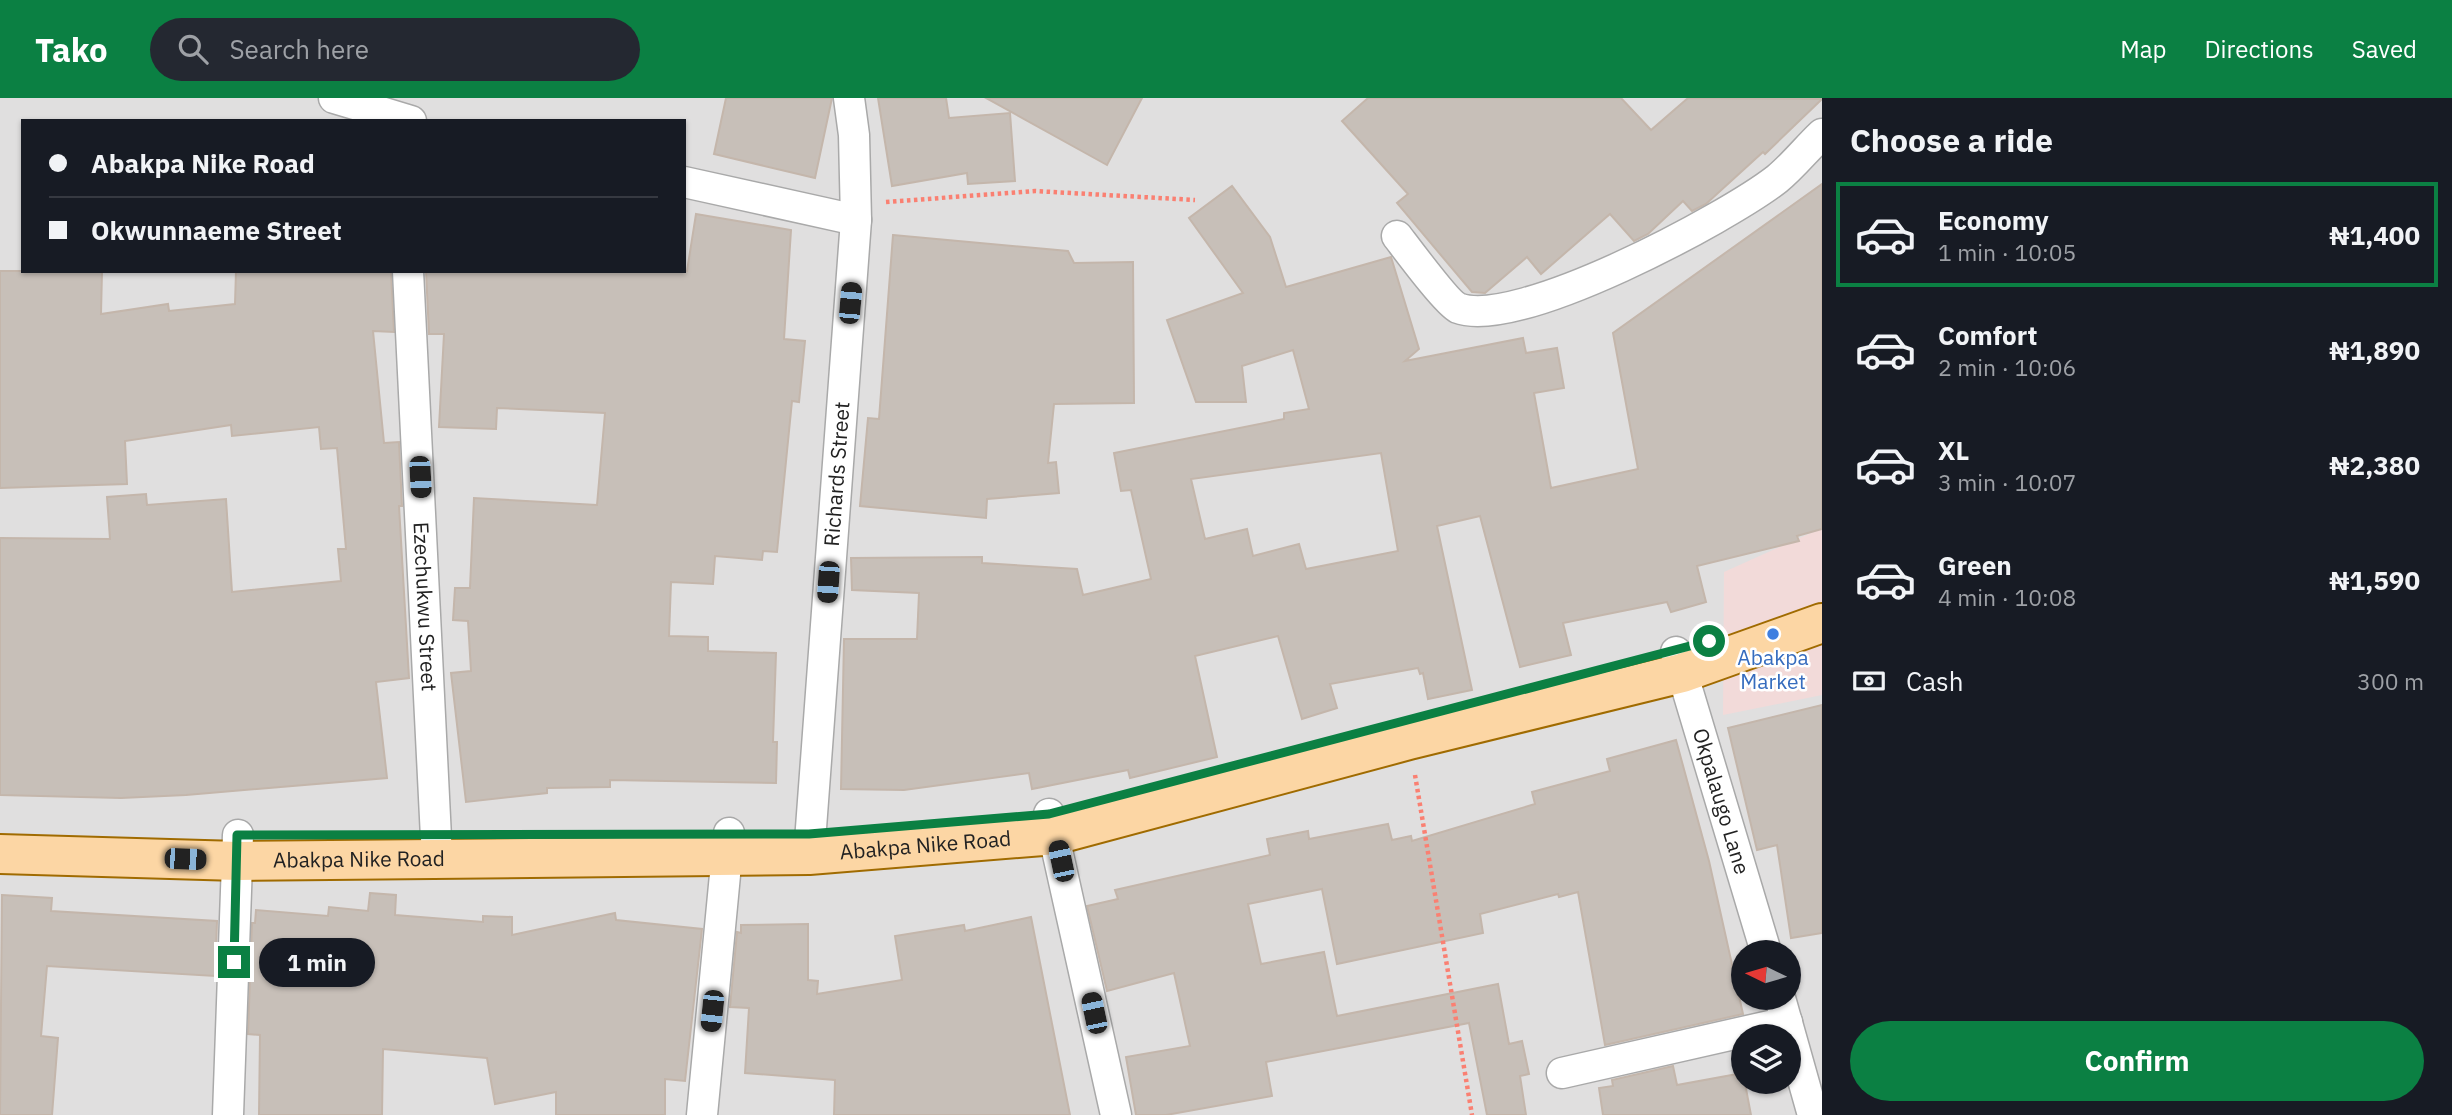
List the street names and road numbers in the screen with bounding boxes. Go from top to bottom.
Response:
street label: Richards Street [817,401,856,547]
street label: Ezechukwu Street [407,521,444,692]
street label: Okpalaugo Lane [1687,725,1757,878]
street label: Abakpa Nike Road [839,824,1012,865]
street label: Abakpa Nike Road [273,844,445,874]

